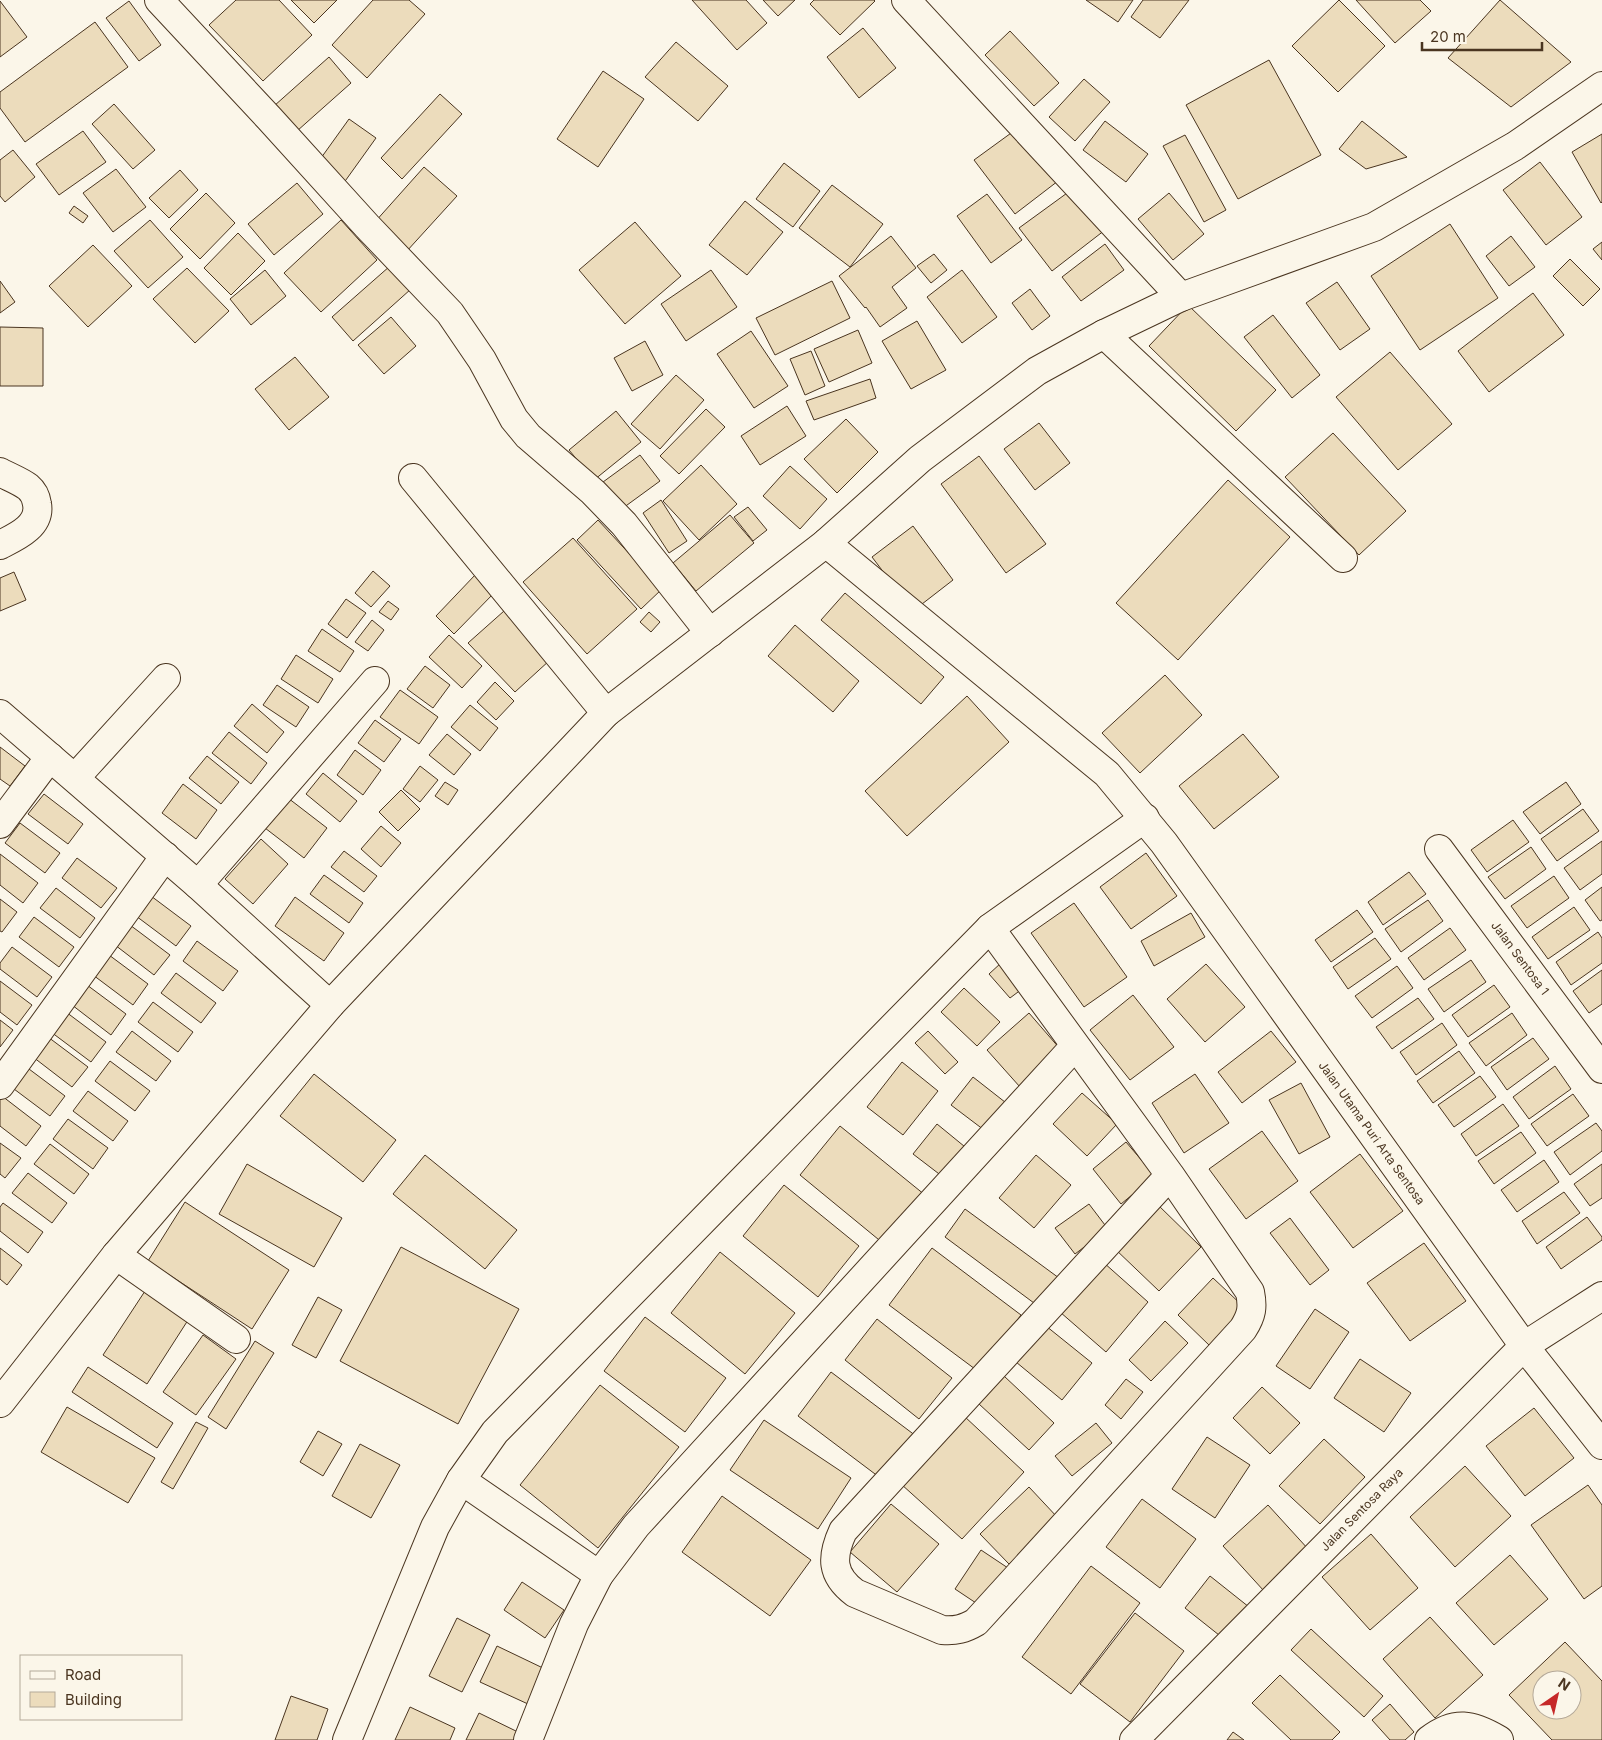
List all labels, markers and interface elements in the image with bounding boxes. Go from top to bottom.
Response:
scale bar [1422,20,1542,52]
text: 20 m [1430,27,1466,46]
street label: Jalan Sentosa 1 [1488,918,1553,998]
street label: Jalan Utama Puri Arta Sentosa [1316,1058,1428,1207]
street label: Jalan Sentosa Raya [1317,1465,1406,1554]
legend [20,1655,182,1720]
text: Road [65,1665,101,1684]
north arrow [1532,1670,1582,1720]
text: N [1555,1674,1574,1694]
text: Building [65,1690,122,1709]

